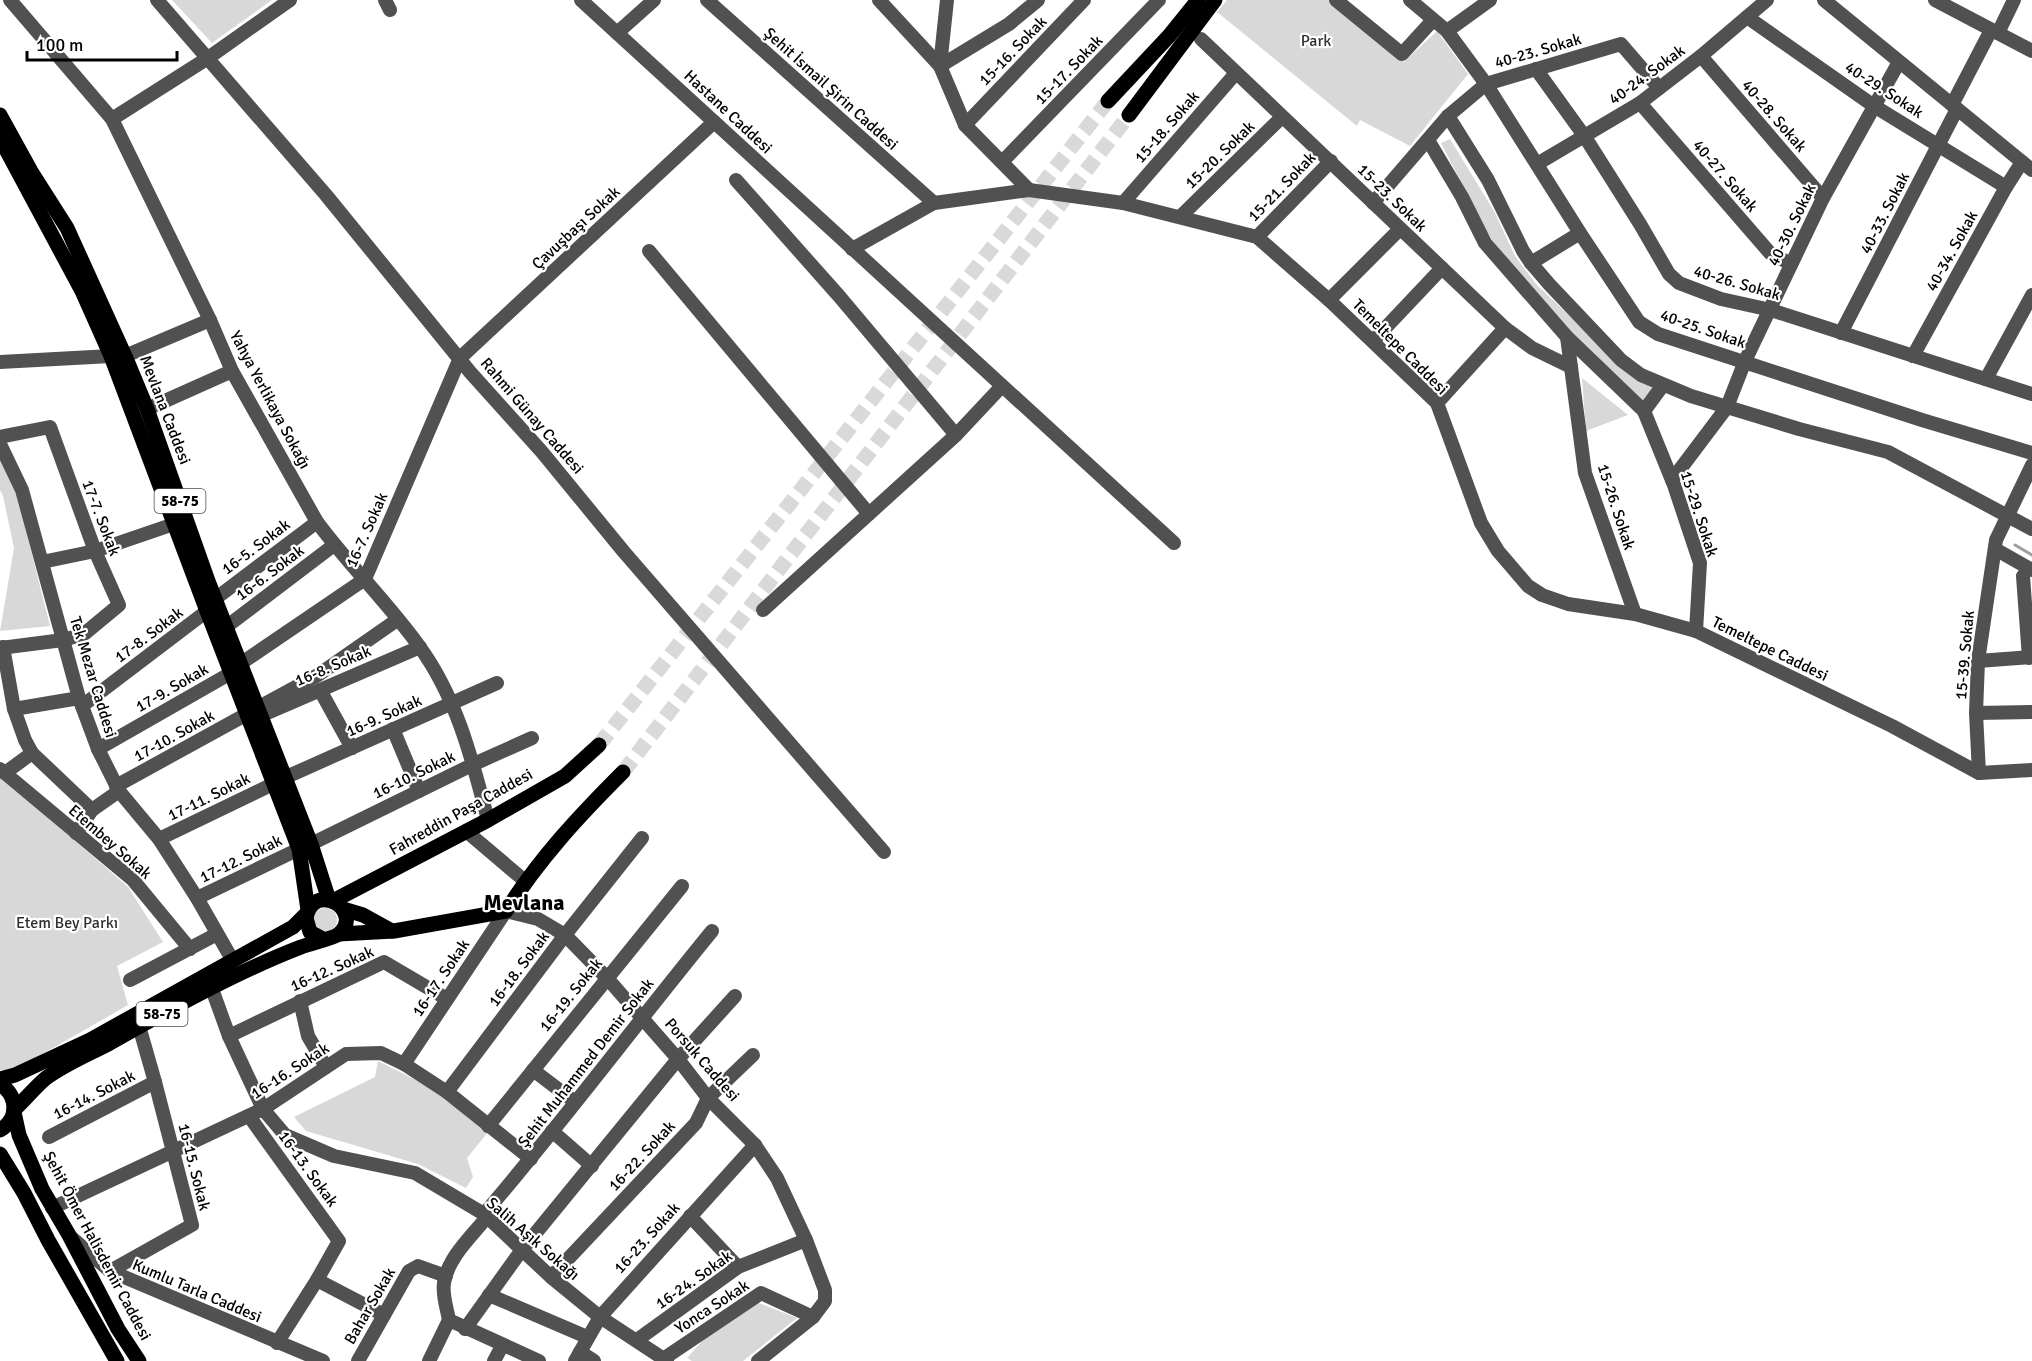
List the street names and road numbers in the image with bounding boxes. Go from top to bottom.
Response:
street label: 15-16. Sokak [975,12,1051,90]
street label: Şehit İsmail Şirin Caddesi [760,23,902,155]
street label: 40-23. Sokak [1492,29,1584,73]
street label: 15-17. Sokak [1031,31,1107,109]
street label: 40-24. Sokak [1605,41,1689,109]
street label: 40-29. Sokak [1841,57,1927,123]
street label: Hastane Caddesi [680,66,776,158]
street label: 40-28. Sokak [1737,76,1811,156]
street label: 15-18. Sokak [1130,87,1204,167]
street label: 15-20. Sokak [1181,117,1259,193]
street label: 40-27. Sokak [1688,136,1762,216]
street label: 15-21. Sokak [1244,148,1320,226]
street label: 15-23. Sokak [1353,160,1431,236]
street label: 40-33. Sokak [1856,169,1914,257]
street label: 40-30. Sokak [1763,181,1821,269]
street label: Çavuşbaşı Sokak [528,182,624,274]
street label: 40-34. Sokak [1922,207,1982,295]
street label: 40-26. Sokak [1691,261,1783,305]
street label: Temeltepe Caddesi [1348,295,1452,399]
street label: 40-25. Sokak [1658,305,1748,353]
street label: Yahya Yerlikaya Sokağı [225,327,315,473]
street label: Mevlana Caddesi [135,353,195,467]
street label: Rahmi Günay Caddesi [476,354,588,478]
street label: 15-26. Sokak [1593,461,1639,553]
street label: 15-29. Sokak [1676,468,1722,560]
street label: 17-7. Sokak [77,477,125,559]
road number: 58-75 [154,489,206,513]
street label: 16-7. Sokak [342,489,392,571]
street label: 16-5. Sokak [218,515,294,579]
street label: 16-6. Sokak [232,541,308,605]
street label: 17-8. Sokak [111,603,187,667]
street label: 15-39. Sokak [1951,610,1979,700]
street label: Temeltepe Caddesi [1708,612,1832,686]
street label: Tek Mezar Caddesi [65,614,121,740]
street label: 16-8. Sokak [292,641,374,691]
street label: 17-9. Sokak [132,659,212,717]
street label: 16-9. Sokak [343,690,425,742]
street label: 17-10. Sokak [130,706,218,766]
street label: 16-10. Sokak [370,746,458,804]
street label: Fahreddin Paşa Caddesi [386,764,536,860]
street label: 17-11. Sokak [165,768,253,826]
street label: Etembey Sokak [64,800,156,884]
street label: 17-12. Sokak [197,830,285,888]
street label: 16-18. Sokak [484,927,554,1011]
street label: 16-17. Sokak [408,935,474,1021]
street label: 16-12. Sokak [287,942,377,996]
street label: 16-19. Sokak [535,954,607,1036]
street label: Şehit Muhammed Demir Sokak [514,974,658,1152]
road number: 58-75 [136,1002,188,1026]
street label: Porsuk Caddesi [660,1014,744,1106]
street label: 16-16. Sokak [247,1038,333,1104]
street label: 16-14. Sokak [50,1066,138,1124]
street label: 16-22. Sokak [604,1117,680,1195]
street label: 16-15. Sokak [173,1121,215,1213]
street label: 16-13. Sokak [274,1127,342,1211]
street label: Şehit Ömer Halisdemir Caddesi [39,1148,155,1344]
street label: Salih Aşık Sokağı [482,1193,584,1285]
street label: 16-23. Sokak [610,1198,684,1278]
street label: 16-24. Sokak [652,1246,736,1314]
street label: Kumlu Tarla Caddesi [129,1255,265,1327]
street label: Bahar Sokak [340,1264,400,1348]
street label: Yonca Sokak [671,1276,753,1338]

